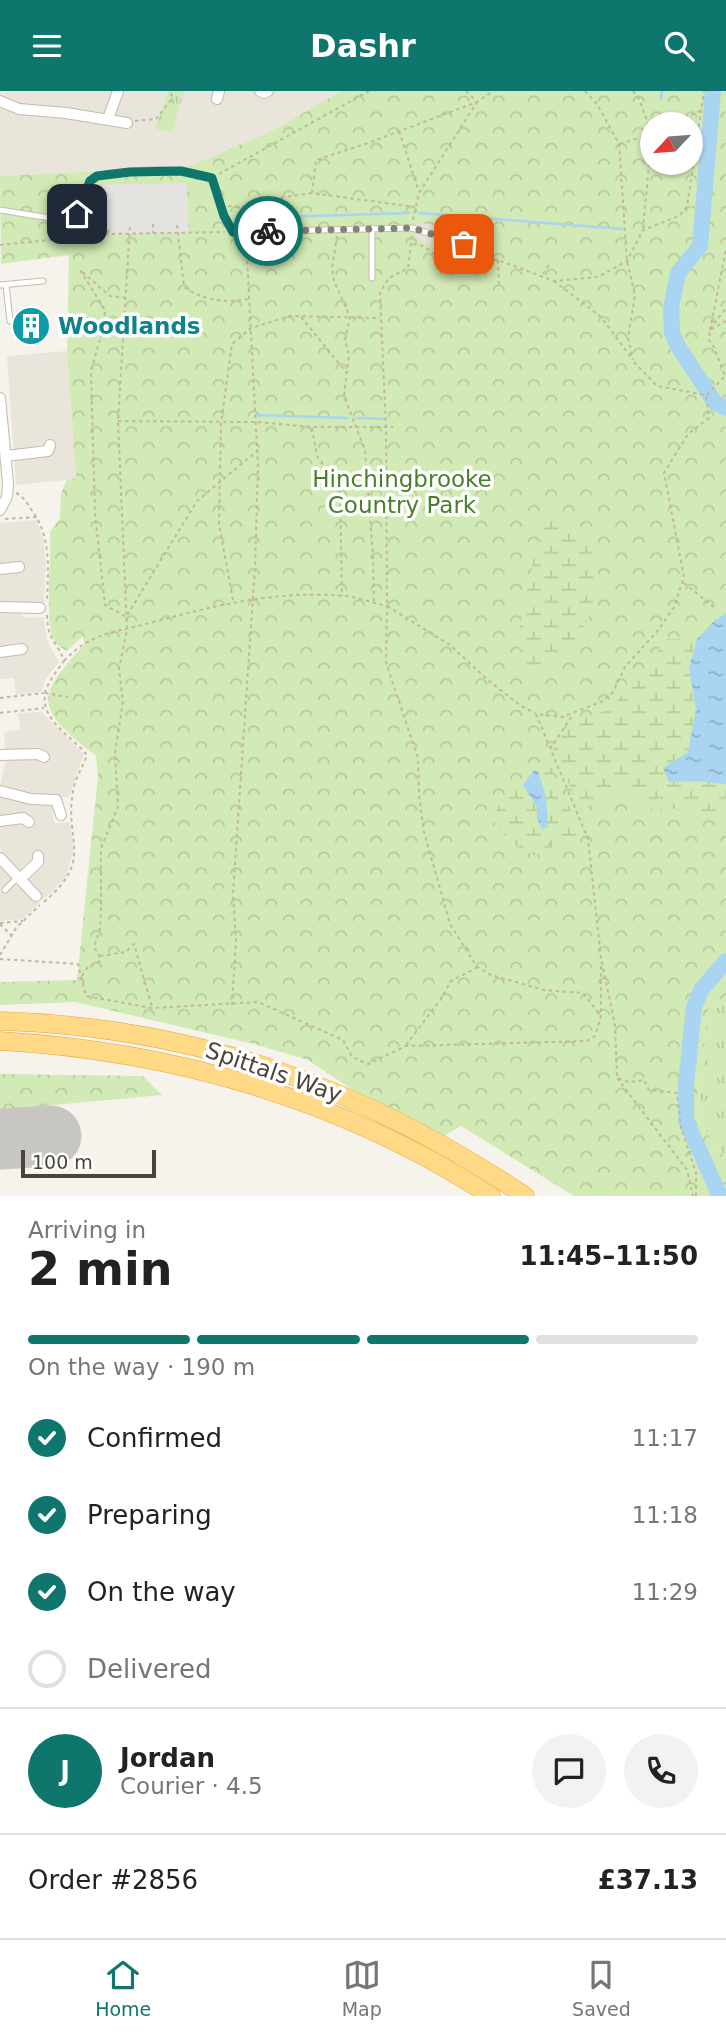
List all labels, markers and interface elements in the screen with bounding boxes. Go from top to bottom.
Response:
icon: menu [28,27,66,65]
text: Dashr [310,27,416,65]
icon: search [660,27,698,65]
north arrow [640,112,704,175]
map controls [640,112,703,175]
pin [47,184,107,244]
icon: home [58,195,96,233]
courier [233,196,303,266]
icon: bike [249,212,287,250]
pin [434,214,494,274]
icon: bag [445,225,483,263]
building icon: Woodlands [10,305,52,347]
place label: Woodlands [58,313,201,339]
park label: Hinchingbrooke Country Park [312,466,492,518]
street label: Spittals Way [202,1037,346,1107]
scale bar [21,1147,156,1179]
text: 100 m [32,1151,93,1173]
text: Arriving in [28,1217,146,1243]
text: 11:45–11:50 [519,1241,698,1271]
text: 2 min [28,1242,172,1296]
text: On the way · 190 m [28,1354,255,1380]
icon: check [28,1419,66,1457]
text: Confirmed [87,1423,222,1453]
text: 11:17 [632,1425,698,1451]
icon: check [28,1496,66,1534]
text: Preparing [87,1500,212,1530]
text: 11:18 [632,1502,698,1528]
icon: check [28,1573,66,1611]
text: On the way [87,1577,236,1607]
text: 11:29 [632,1579,698,1605]
text: Delivered [87,1654,211,1684]
button: chat [532,1734,606,1808]
button: phone [624,1734,698,1808]
text: Jordan [120,1743,215,1773]
text: J [60,1756,70,1786]
text: Courier · 4.5 [120,1773,263,1799]
text: Order #2856 [28,1865,198,1895]
text: £37.13 [598,1865,698,1895]
tab: Home [95,1956,151,2020]
tab: Map [342,1956,382,2020]
tab: Saved [572,1956,631,2020]

